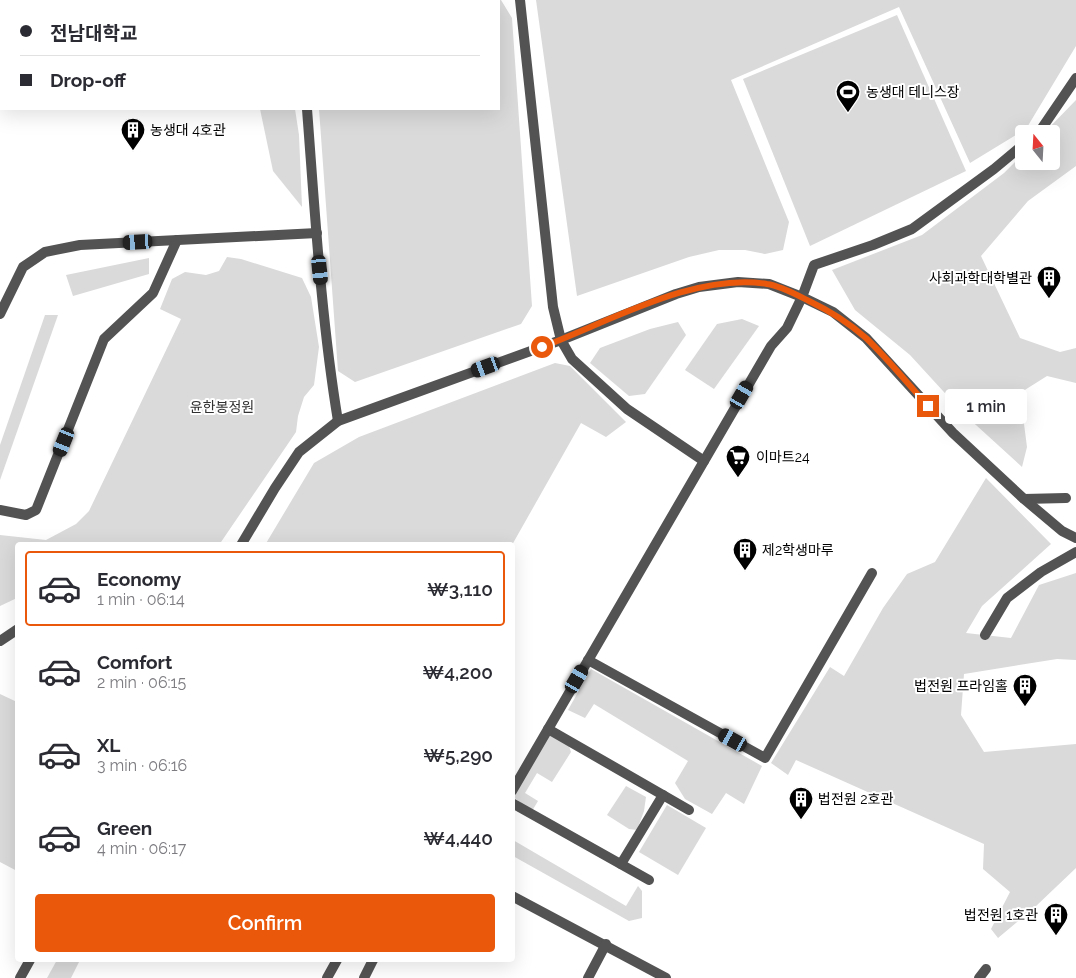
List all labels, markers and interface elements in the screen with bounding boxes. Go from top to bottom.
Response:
text: 전남대학교 [50,22,137,44]
text: Drop-off [50,69,126,91]
sports icon: 농생대 테니스장 [835,79,861,113]
place label: 농생대 테니스장 [866,84,960,100]
building icon: 농생대 4호관 [120,117,146,151]
place label: 농생대 4호관 [150,122,226,138]
north arrow [1015,125,1060,170]
map controls [1015,125,1060,170]
car [122,234,153,250]
car [310,254,329,286]
building icon: 사회과학대학별관 [1036,265,1062,299]
place label: 사회과학대학별관 [929,270,1032,286]
route start [531,336,553,358]
car [469,355,502,379]
car [728,378,755,412]
callout: 1 min [946,388,1028,424]
route end [917,395,939,417]
text: 1 min [966,397,1006,416]
park label: 윤한봉정원 [190,399,254,415]
car [51,425,76,459]
supermarket icon: 이마트24 [725,444,751,478]
place label: 이마트24 [756,449,810,465]
building icon: 제2학생마루 [732,537,758,571]
place label: 제2학생마루 [762,542,834,558]
icon: car [37,566,82,611]
text: Economy [97,568,181,590]
text: ₩3,110 [427,578,493,600]
text: 1 min · 06:14 [97,590,185,609]
icon: car [37,649,82,694]
text: Comfort [97,651,172,673]
text: ₩4,200 [423,661,493,683]
car [563,662,590,696]
text: 2 min · 06:15 [97,673,186,692]
building icon: 법전원 프라임홀 [1012,673,1038,707]
place label: 법전원 프라임홀 [914,678,1008,694]
car [716,726,749,754]
icon: car [37,732,82,777]
text: XL [97,734,120,756]
text: ₩5,290 [423,744,493,766]
text: 3 min · 06:16 [97,756,187,775]
building icon: 법전원 2호관 [788,786,814,820]
place label: 법전원 2호관 [818,791,893,807]
icon: car [37,815,82,860]
text: Green [97,817,152,839]
text: ₩4,440 [423,827,493,849]
text: 4 min · 06:17 [97,839,186,858]
button: Confirm [35,894,495,952]
building icon: 법전원 1호관 [1043,902,1069,936]
place label: 법전원 1호관 [964,907,1038,923]

